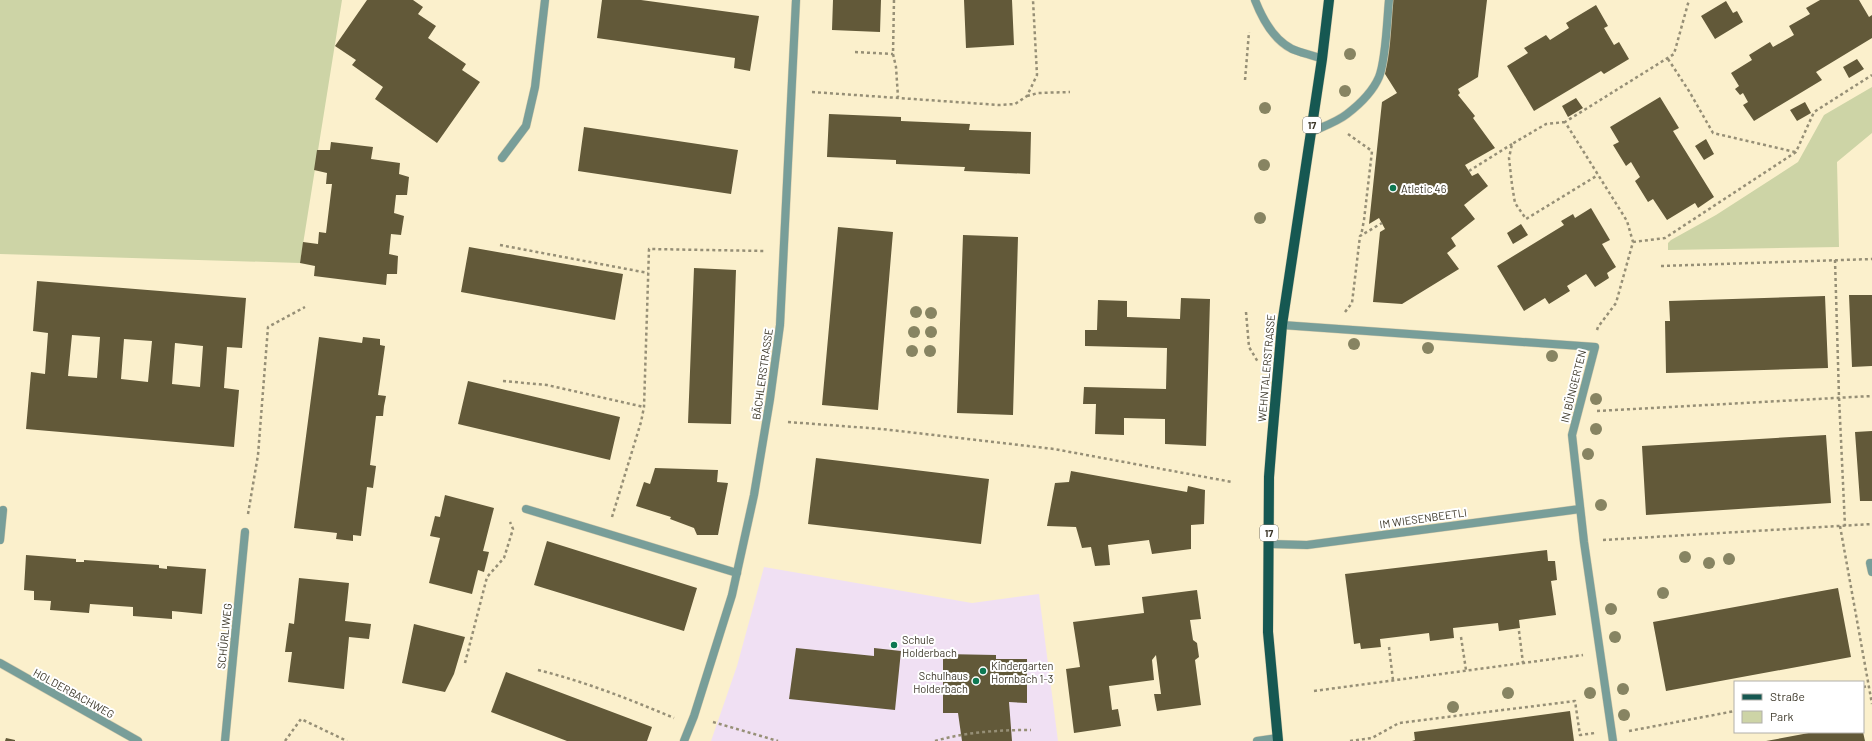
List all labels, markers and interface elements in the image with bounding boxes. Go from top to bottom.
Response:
road number: 17 [1303,117,1321,133]
place label: Atletic 46 [1401,182,1447,195]
marker: Atletic 46 [1388,183,1398,193]
street label: WEHNTALERSTRASSE [1255,313,1277,422]
street label: BÄCHLERSTRASSE [748,327,775,420]
street label: IN BÜNGERTEN [1557,348,1588,424]
street label: IM WIESENBEETLI [1379,505,1467,531]
road number: 17 [1260,525,1278,541]
street label: SCHÜRLIWEG [213,602,234,670]
place label: Schule Holderbach [902,633,957,659]
marker: Schule Holderbach [889,640,899,650]
place label: Kindergarten Hornbach 1-3 [991,659,1053,685]
street label: HOLDERBACHWEG [31,665,117,721]
marker: Kindergarten Hornbach 1-3 [978,666,988,676]
place label: Schulhaus Holderbach [913,669,968,695]
marker: Schulhaus Holderbach [971,676,981,686]
legend [1734,681,1864,733]
text: Straße [1770,689,1805,703]
text: Park [1770,709,1794,723]

